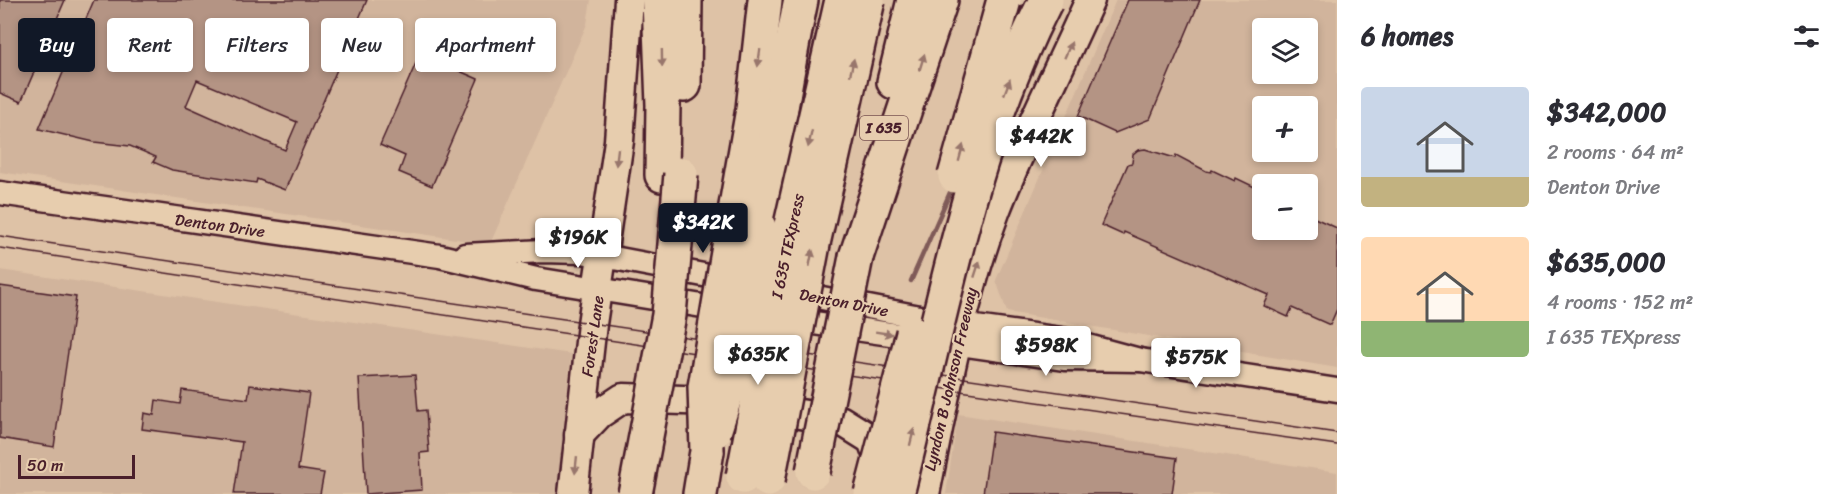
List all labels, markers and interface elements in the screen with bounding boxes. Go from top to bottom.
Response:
text: 6 homes [1361,13,1453,59]
chip: Buy [18,18,95,72]
chip: Rent [107,18,193,72]
chip: Filters [205,18,309,72]
chip: New [321,18,403,72]
chip: Apartment [415,18,556,72]
map controls [1252,18,1318,240]
button: layers [1252,18,1318,84]
icon: filters [1790,20,1823,53]
one-way arrow [1063,41,1073,59]
one-way arrow [657,49,667,68]
one-way arrow [755,49,764,68]
one-way arrow [918,53,927,71]
one-way arrow [848,58,857,77]
one-way arrow [1002,78,1012,96]
text: $342,000 [1547,89,1666,135]
button: + [1252,96,1318,162]
icon: home [1409,111,1481,183]
road number: I 635 [860,116,908,140]
pin: $442K [999,117,1083,168]
text: $442K [1010,119,1072,154]
one-way arrow [805,130,815,148]
text: 2 rooms · 64 m² [1547,135,1684,170]
one-way arrow [957,144,966,162]
one-way arrow [612,147,621,166]
text: Denton Drive [1547,170,1660,205]
button: − [1252,174,1318,240]
street label: I 635 TEXpress [762,190,813,302]
pin: $342K [661,203,745,254]
street label: Denton Drive [173,205,267,246]
text: $342K [673,205,733,240]
pin: $196K [536,218,620,269]
text: $196K [549,220,607,255]
text: $635,000 [1547,239,1666,285]
one-way arrow [807,248,816,267]
one-way arrow [972,260,982,278]
icon: home [1409,261,1481,333]
street label: Denton Drive [797,280,891,325]
street label: Lyndon B Johnson Freeway [915,284,986,474]
text: 4 rooms · 152 m² [1547,285,1693,320]
street label: Forest Lane [572,294,613,379]
text: I 635 TEXpress [1547,320,1681,355]
pin: $598K [1004,326,1088,377]
text: $598K [1015,328,1077,363]
one-way arrow [875,329,894,338]
pin: $635K [716,335,800,386]
text: $635K [728,337,788,372]
pin: $575K [1154,338,1238,389]
text: $575K [1165,340,1227,375]
one-way arrow [907,428,917,446]
text: 50 m [27,451,63,480]
scale bar [18,452,135,480]
one-way arrow [571,455,581,474]

